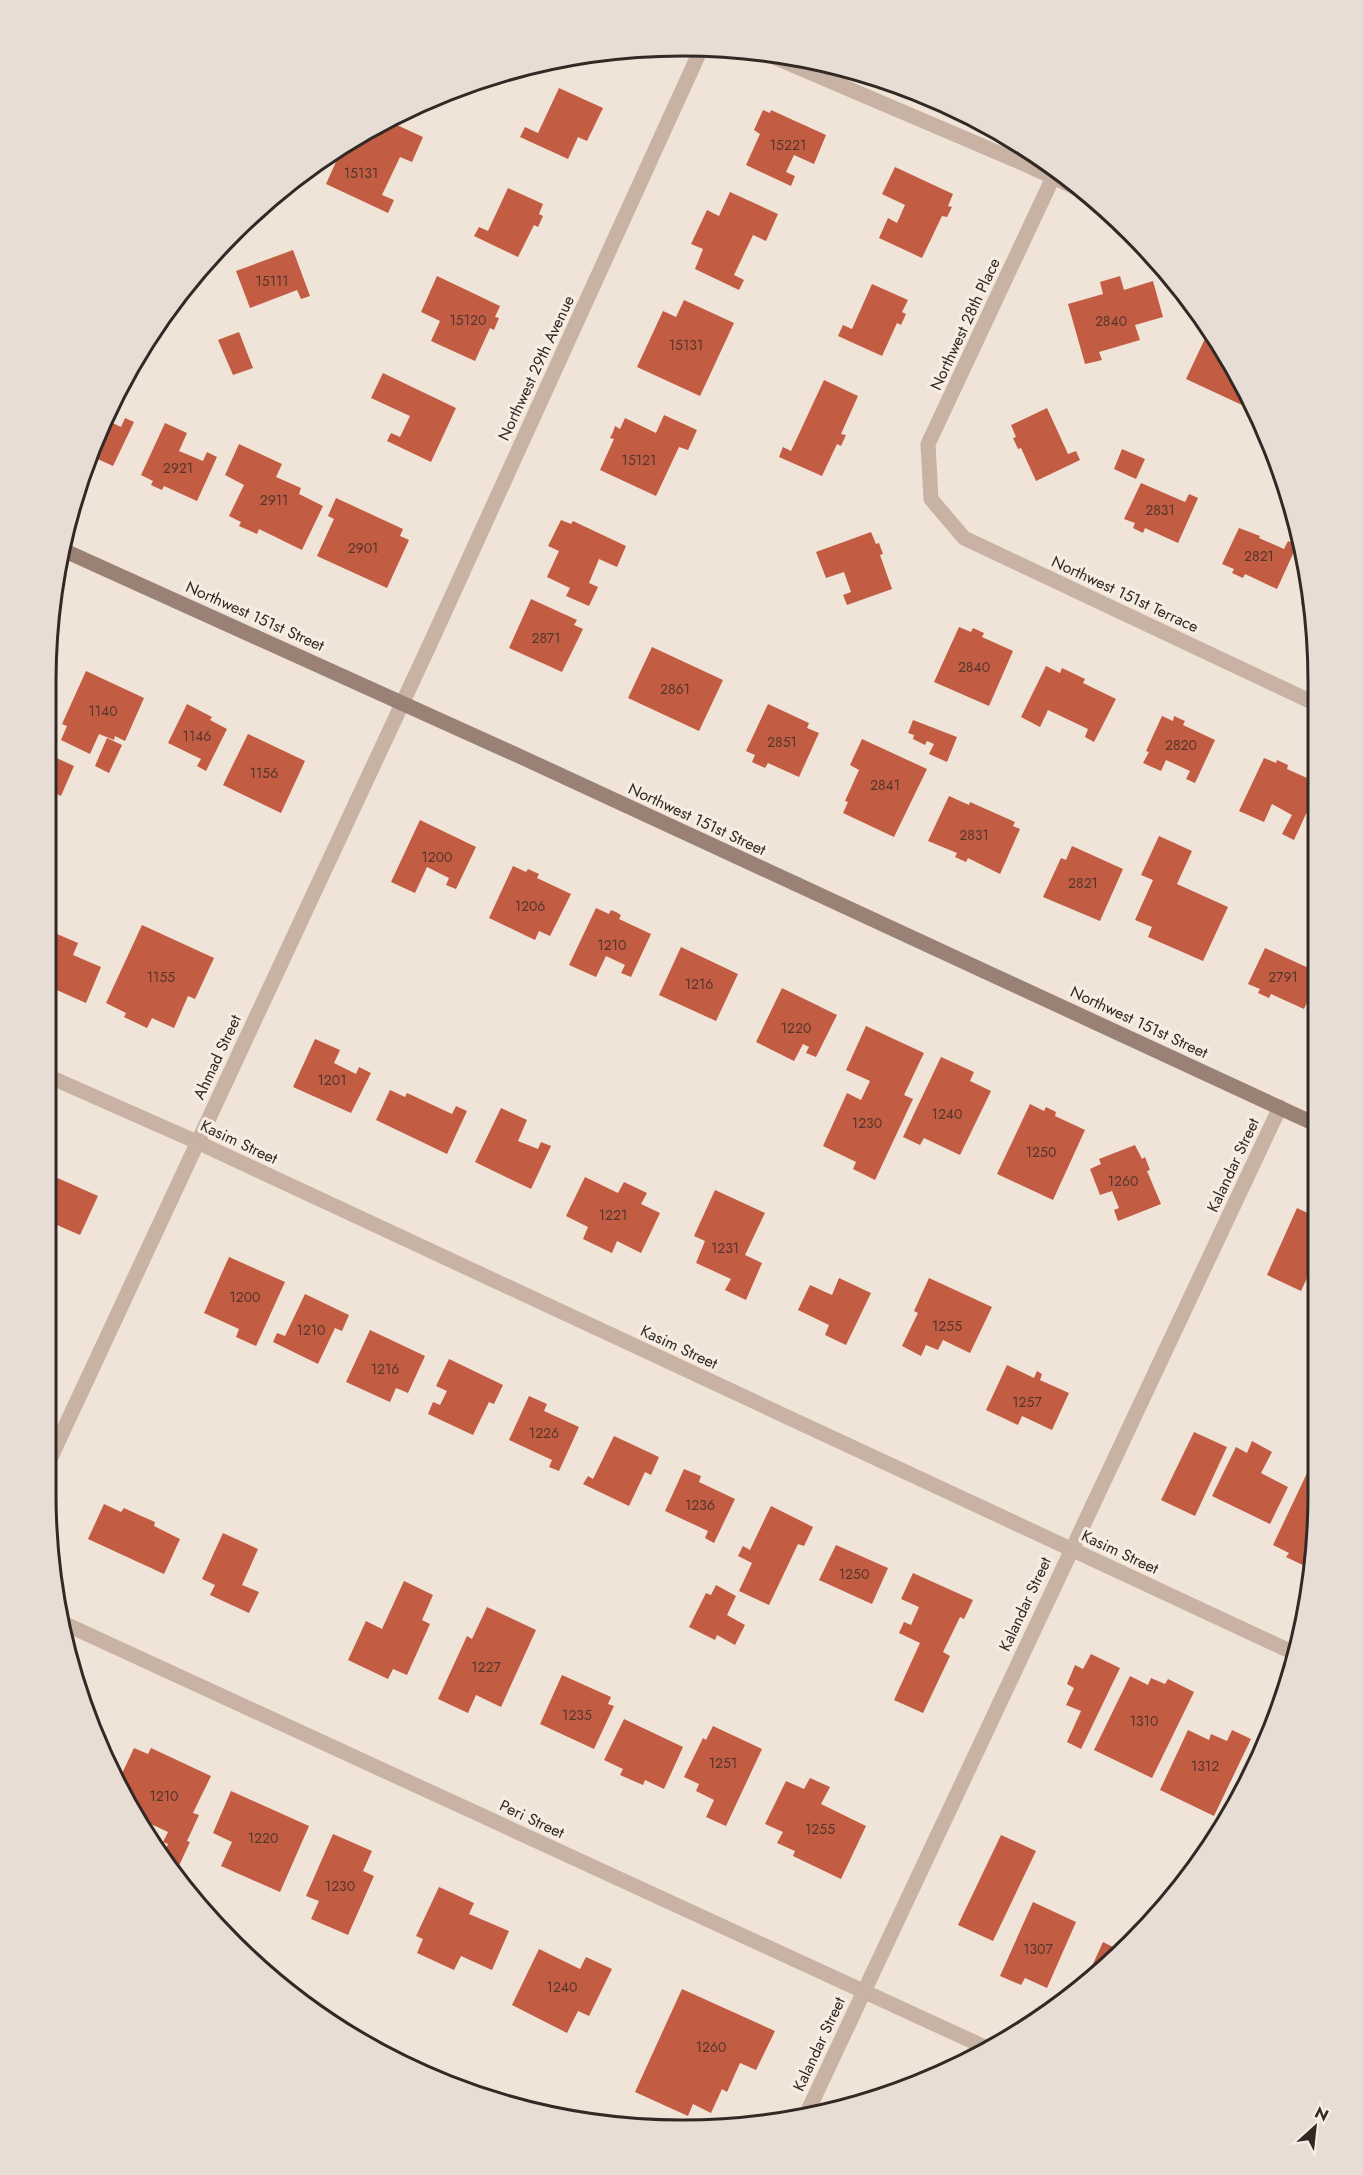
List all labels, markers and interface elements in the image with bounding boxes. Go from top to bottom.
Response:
house number: 15221 [770,135,806,155]
house number: 15131 [344,163,378,183]
street label: Northwest 28th Place [924,254,1006,394]
house number: 15111 [255,271,289,291]
street label: Northwest 29th Avenue [492,292,580,444]
house number: 15120 [450,310,486,330]
house number: 2840 [1095,311,1127,331]
house number: 15131 [669,335,703,355]
house number: 15121 [622,450,656,470]
house number: 2921 [163,458,193,478]
house number: 2911 [260,490,288,510]
house number: 2831 [1145,500,1175,520]
house number: 2901 [348,538,378,558]
house number: 2821 [1244,546,1274,566]
street label: Northwest 151st Terrace [1048,550,1202,638]
street label: Northwest 151st Street [182,575,328,657]
house number: 2871 [531,628,561,648]
house number: 2840 [958,657,990,677]
house number: 2861 [660,679,690,699]
house number: 1140 [88,701,118,721]
house number: 1146 [183,726,211,746]
house number: 2851 [767,732,797,752]
house number: 2820 [1165,735,1197,755]
house number: 1156 [250,763,278,783]
house number: 2841 [870,775,900,795]
street label: Northwest 151st Street [624,777,770,861]
house number: 2831 [959,825,989,845]
house number: 1200 [421,847,453,867]
house number: 2821 [1068,873,1098,893]
house number: 1206 [515,896,545,916]
house number: 1210 [598,935,626,955]
house number: 1155 [147,967,175,987]
house number: 2791 [1268,967,1298,987]
house number: 1216 [685,974,713,994]
street label: Northwest 151st Street [1066,980,1212,1064]
street label: Ahmad Street [187,1011,247,1103]
house number: 1220 [781,1018,811,1038]
house number: 1201 [318,1070,346,1090]
house number: 1240 [932,1104,962,1124]
house number: 1230 [852,1113,882,1133]
street label: Kasim Street [197,1114,282,1170]
street label: Kalandar Street [1201,1114,1265,1216]
house number: 1250 [1026,1142,1056,1162]
house number: 1260 [1108,1171,1138,1191]
house number: 1221 [599,1205,627,1225]
house number: 1231 [711,1238,739,1258]
house number: 1200 [229,1287,261,1307]
house number: 1255 [932,1316,962,1336]
street label: Kasim Street [637,1319,722,1375]
house number: 1210 [297,1320,325,1340]
house number: 1216 [371,1359,399,1379]
house number: 1257 [1012,1392,1042,1412]
house number: 1226 [529,1423,559,1443]
house number: 1236 [685,1495,715,1515]
street label: Kasim Street [1078,1524,1163,1580]
street label: Kalandar Street [993,1553,1057,1655]
house number: 1250 [839,1564,869,1584]
house number: 1227 [471,1657,501,1677]
house number: 1235 [562,1705,592,1725]
house number: 1310 [1130,1711,1158,1731]
house number: 1251 [709,1753,737,1773]
house number: 1312 [1191,1756,1219,1776]
house number: 1210 [150,1786,178,1806]
street label: Peri Street [496,1794,568,1844]
house number: 1255 [805,1819,835,1839]
house number: 1220 [248,1828,278,1848]
house number: 1230 [325,1876,355,1896]
house number: 1307 [1023,1939,1053,1959]
house number: 1240 [547,1977,577,1997]
street label: Kalandar Street [787,1993,851,2095]
house number: 1260 [696,2037,726,2057]
north arrow [1285,2097,1345,2157]
text: N [1311,2101,1332,2127]

